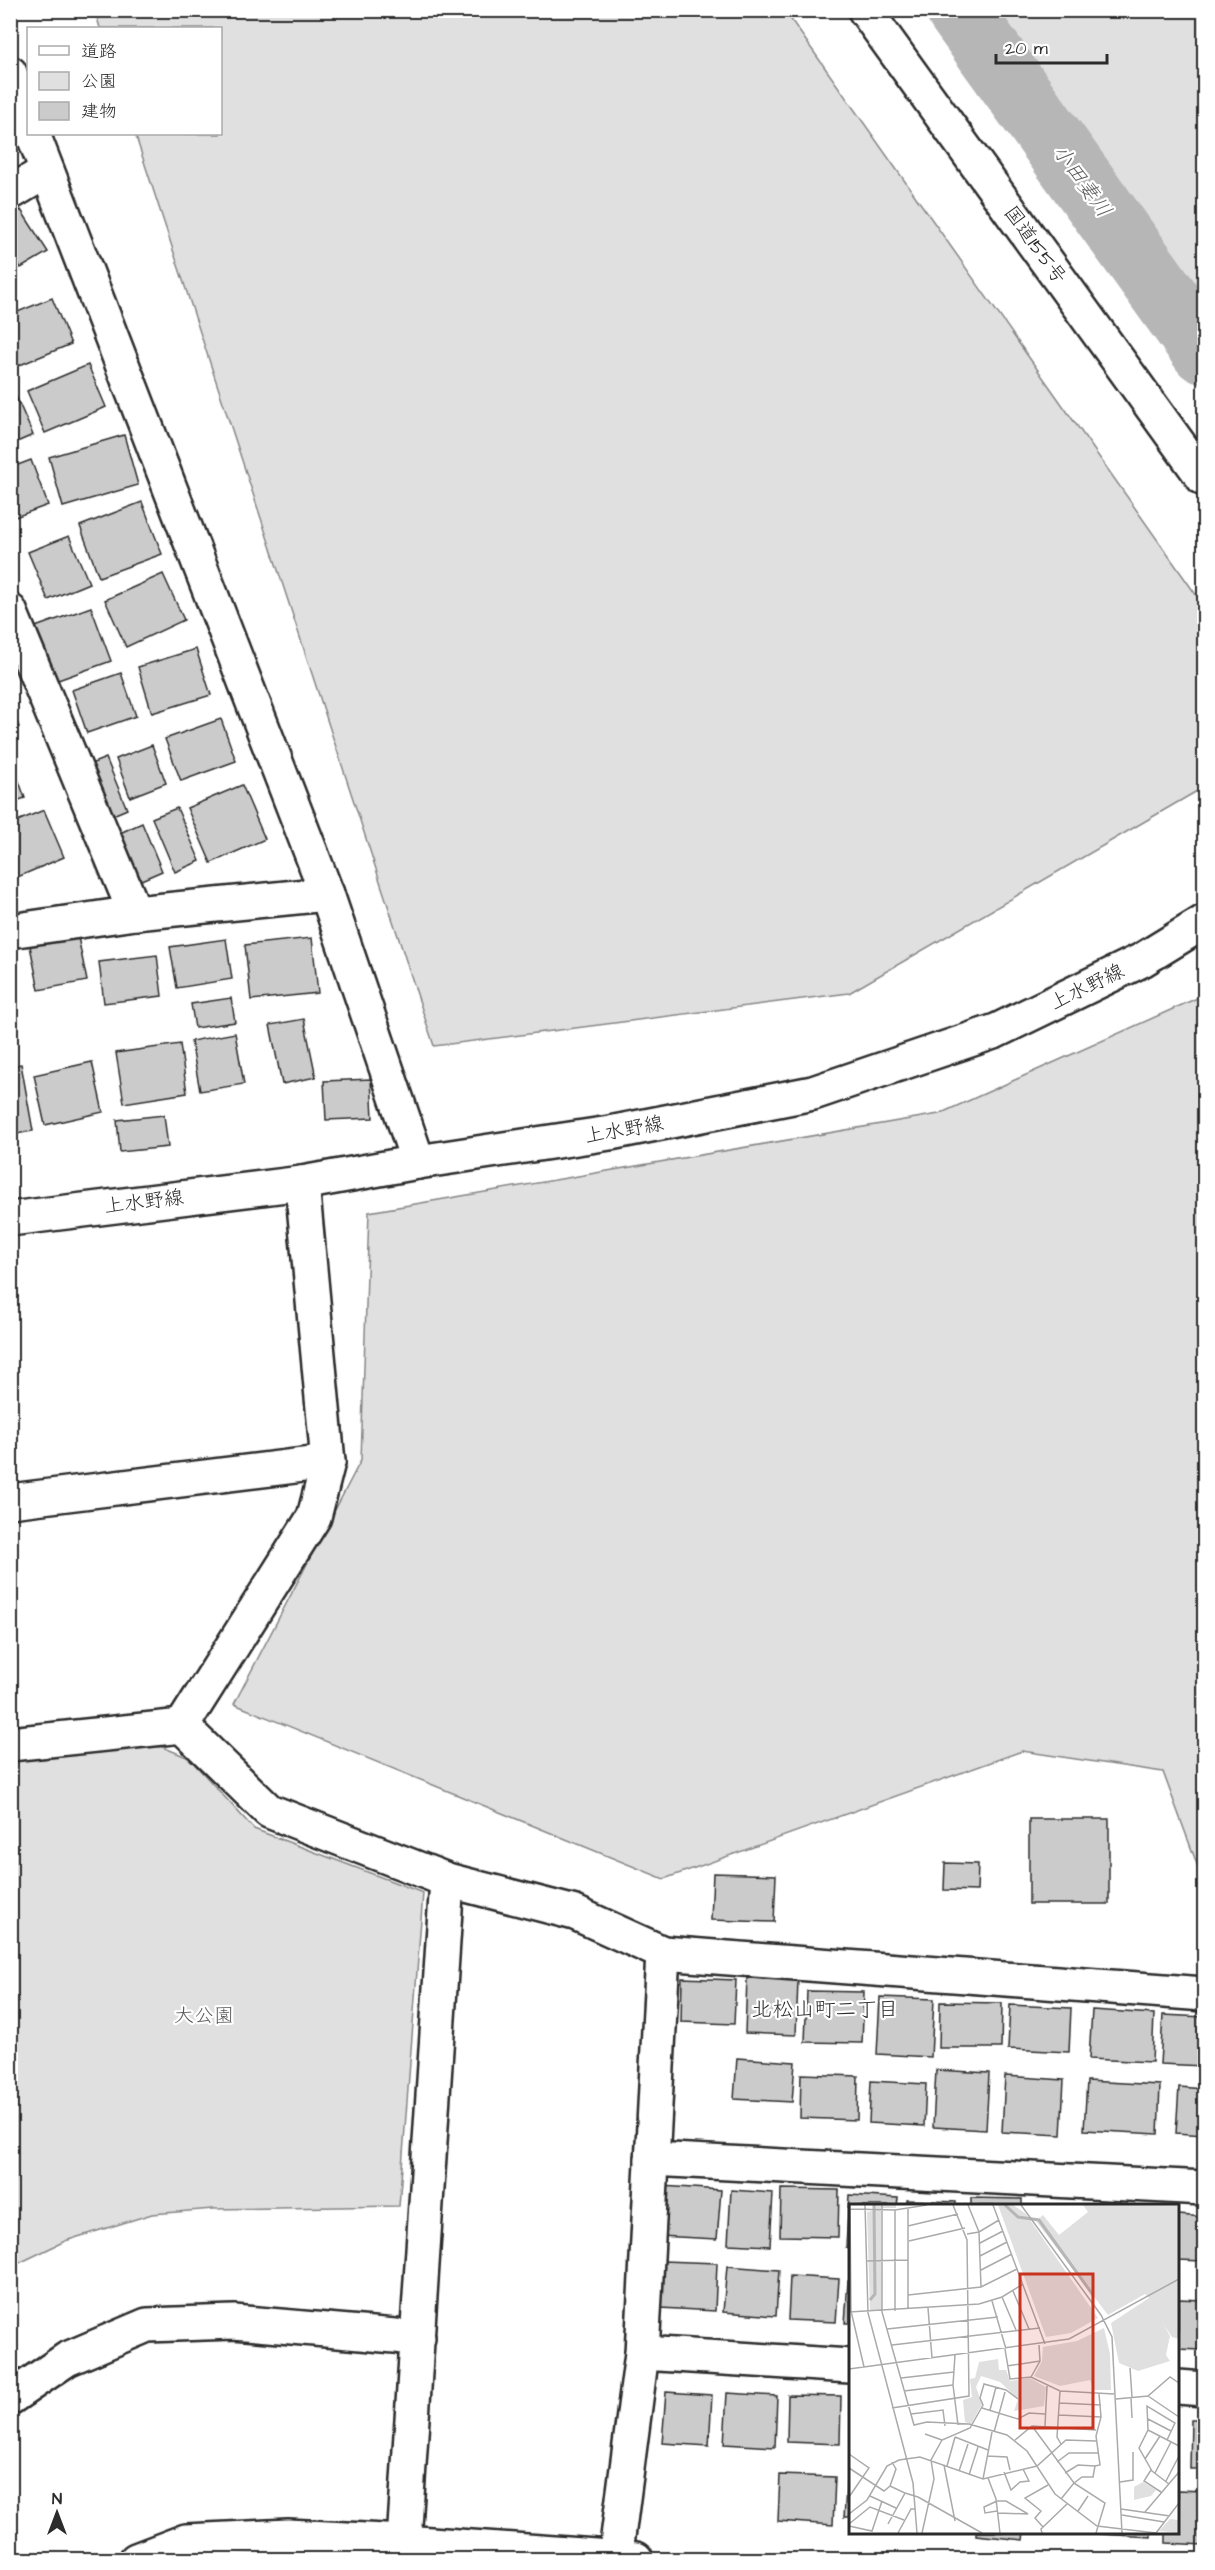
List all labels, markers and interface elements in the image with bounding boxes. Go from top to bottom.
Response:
legend [27,27,222,135]
scale bar [996,27,1107,65]
text: 20 m [1005,36,1048,61]
text: 道路 [81,39,117,64]
text: 公園 [81,69,117,94]
text: 建物 [81,99,117,124]
water label: 小田妻川 [1046,138,1118,224]
street label: 国道155号 [997,200,1073,290]
street label: 上水野線 [1045,957,1129,1017]
street label: 上水野線 [582,1109,666,1151]
street label: 上水野線 [103,1183,185,1221]
district label: 北松山町二丁目 [752,1995,899,2024]
park label: 大公園 [174,2002,234,2030]
inset map [849,2204,1179,2534]
north arrow [27,2483,87,2543]
text: N [52,2488,62,2510]

